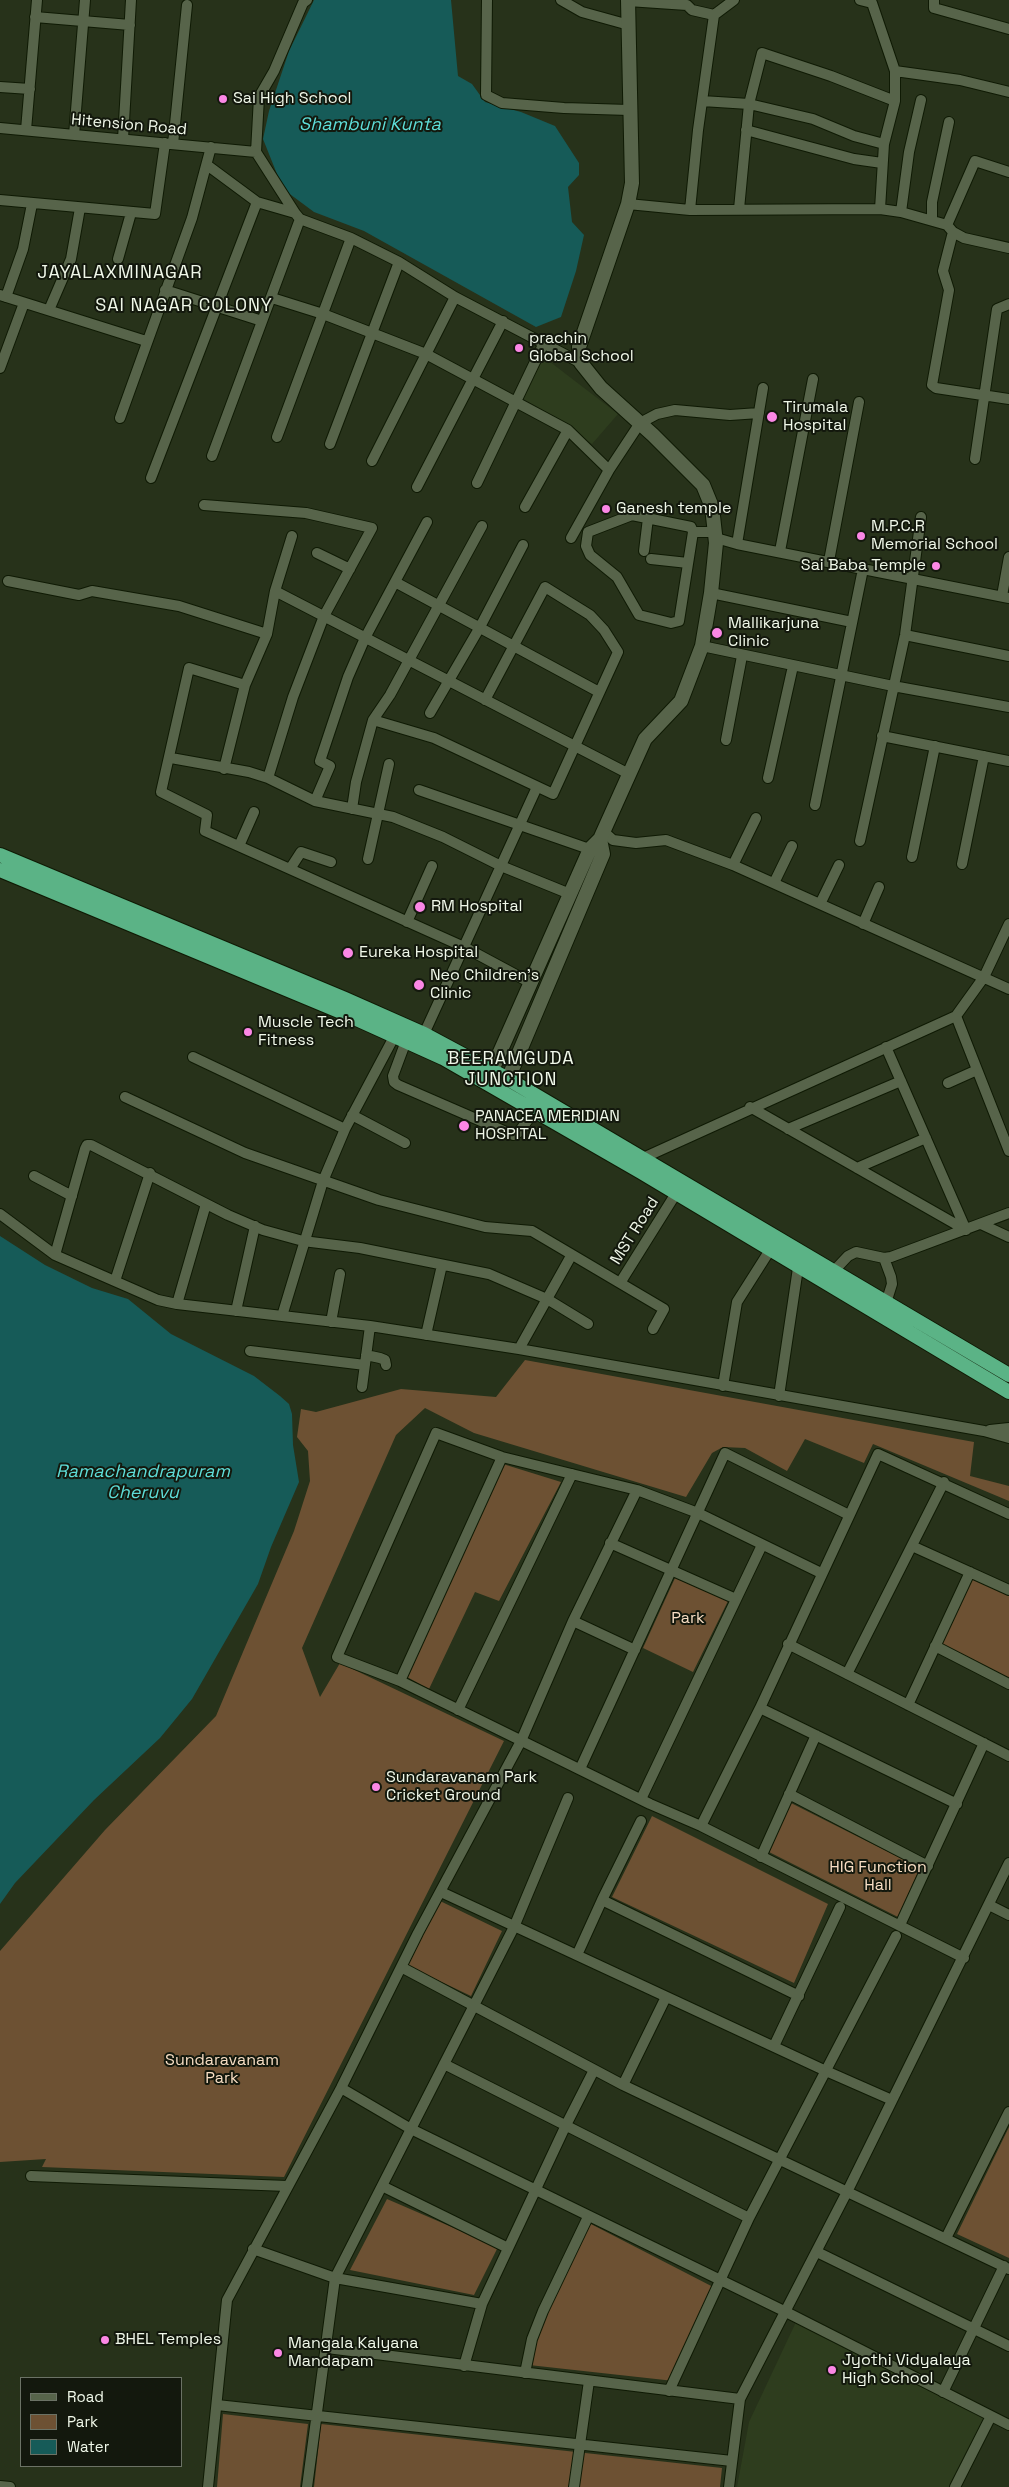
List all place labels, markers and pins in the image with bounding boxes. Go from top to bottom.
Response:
place label: Sai High School [233,89,352,109]
marker: Sai High School [217,93,229,105]
place label: prachin Global School [529,329,634,367]
marker: prachin Global School [513,342,525,354]
place label: Tirumala Hospital [783,398,848,436]
marker: Tirumala Hospital [765,410,779,424]
place label: Ganesh temple [616,499,731,519]
marker: Ganesh temple [600,503,612,515]
place label: M.P.C.R Memorial School [871,517,998,555]
marker: M.P.C.R Memorial School [855,530,867,542]
place label: Sai Baba Temple [801,556,926,576]
marker: Sai Baba Temple [930,560,942,572]
place label: Mallikarjuna Clinic [728,614,819,652]
marker: Mallikarjuna Clinic [710,626,724,640]
place label: RM Hospital [431,897,523,917]
marker: RM Hospital [413,900,427,914]
place label: Eureka Hospital [359,943,478,963]
marker: Eureka Hospital [341,946,355,960]
place label: Neo Children's Clinic [430,966,539,1004]
marker: Neo Children's Clinic [412,978,426,992]
place label: Muscle Tech Fitness [258,1013,354,1051]
marker: Muscle Tech Fitness [242,1026,254,1038]
place label: PANACEA MERIDIAN HOSPITAL [475,1107,620,1145]
marker: PANACEA MERIDIAN HOSPITAL [457,1119,471,1133]
place label: Sundaravanam Park Cricket Ground [386,1768,537,1806]
marker: Sundaravanam Park Cricket Ground [370,1781,382,1793]
place label: BHEL Temples [115,2330,221,2350]
marker: BHEL Temples [99,2334,111,2346]
place label: Mangala Kalyana Mandapam [288,2334,418,2372]
marker: Mangala Kalyana Mandapam [272,2347,284,2359]
place label: Jyothi Vidyalaya High School [842,2351,971,2389]
marker: Jyothi Vidyalaya High School [826,2364,838,2376]

